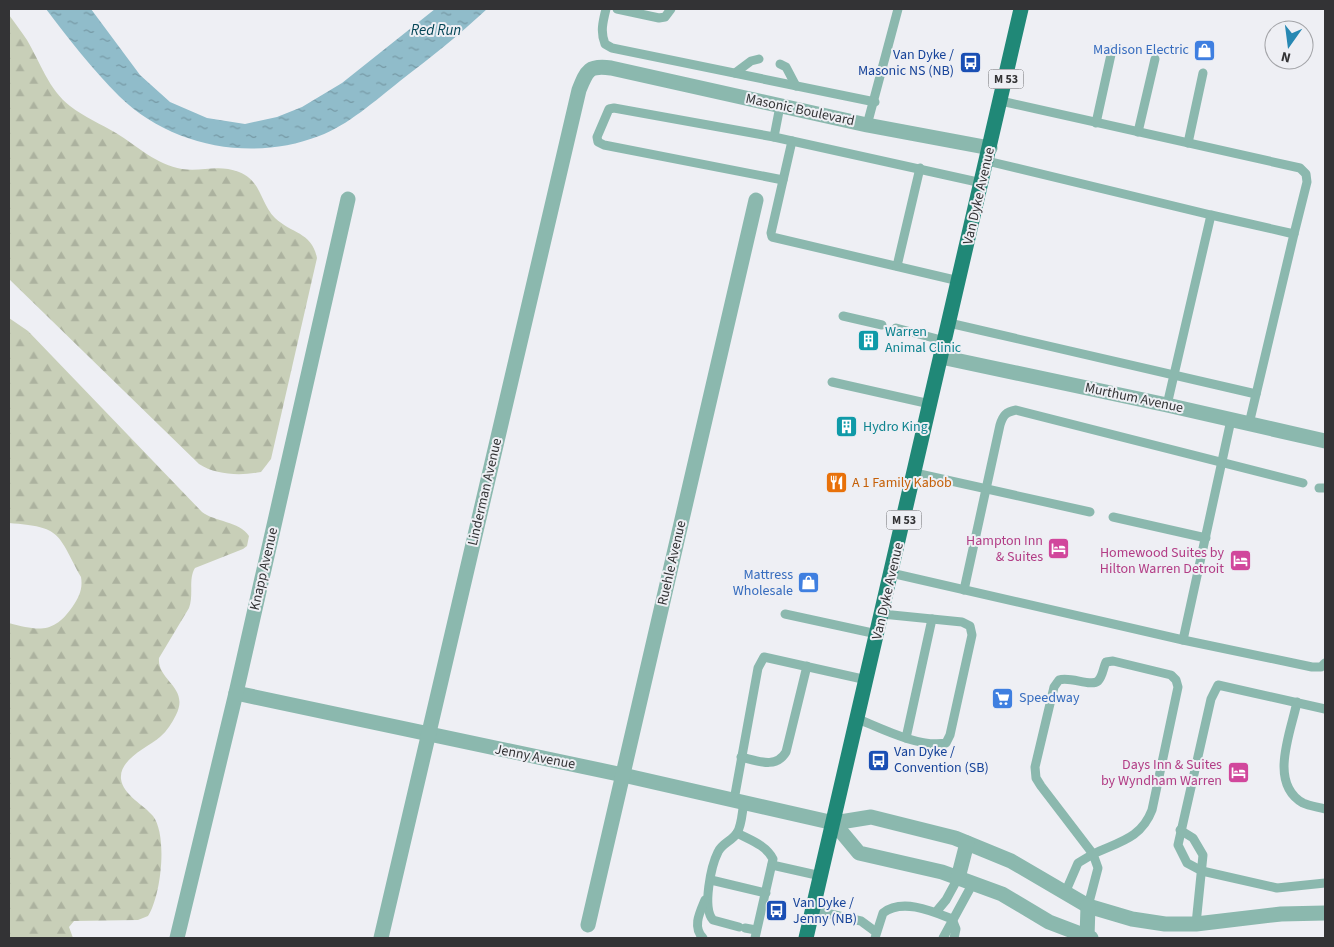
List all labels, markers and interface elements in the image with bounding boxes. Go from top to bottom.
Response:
water label: Red Run [411,20,461,41]
north arrow [1264,20,1314,70]
shop icon: Madison Electric [1193,38,1217,62]
place label: Madison Electric [1093,40,1190,60]
place label: Van Dyke / Masonic NS (NB) [858,45,954,81]
text: N [1279,46,1293,67]
bus stop icon: Van Dyke / Masonic NS (NB) [958,51,982,75]
road number: M 53 [988,70,1024,88]
street label: Masonic Boulevard [744,89,856,131]
street label: Van Dyke Avenue [958,145,1000,247]
place label: Warren Animal Clinic [885,322,962,358]
building icon: Warren Animal Clinic [857,328,881,352]
street label: Murthum Avenue [1083,378,1185,418]
building icon: Hydro King [835,415,859,439]
place label: Hydro King [863,417,928,437]
street label: Linderman Avenue [463,436,507,548]
restaurant icon: A 1 Family Kabob [824,471,848,495]
place label: A 1 Family Kabob [852,473,952,493]
road number: M 53 [886,510,922,530]
street label: Ruehle Avenue [653,519,691,607]
street label: Knapp Avenue [245,526,283,612]
place label: Hampton Inn & Suites [966,531,1043,567]
hotel icon: Hampton Inn & Suites [1047,537,1071,561]
street label: Van Dyke Avenue [867,540,909,642]
place label: Homewood Suites by Hilton Warren Detroit [1100,543,1224,579]
hotel icon: Homewood Suites by Hilton Warren Detroit [1228,549,1252,573]
place label: Mattress Wholesale [733,565,793,601]
shop icon: Mattress Wholesale [797,571,821,595]
supermarket icon: Speedway [991,686,1015,710]
place label: Speedway [1019,688,1080,708]
street label: Jenny Avenue [493,739,577,775]
place label: Van Dyke / Convention (SB) [894,742,989,778]
bus stop icon: Van Dyke / Convention (SB) [866,748,890,772]
place label: Days Inn & Suites by Wyndham Warren [1101,755,1222,791]
hotel icon: Days Inn & Suites by Wyndham Warren [1226,761,1250,785]
place label: Van Dyke / Jenny (NB) [793,893,857,929]
bus stop icon: Van Dyke / Jenny (NB) [765,899,789,923]

